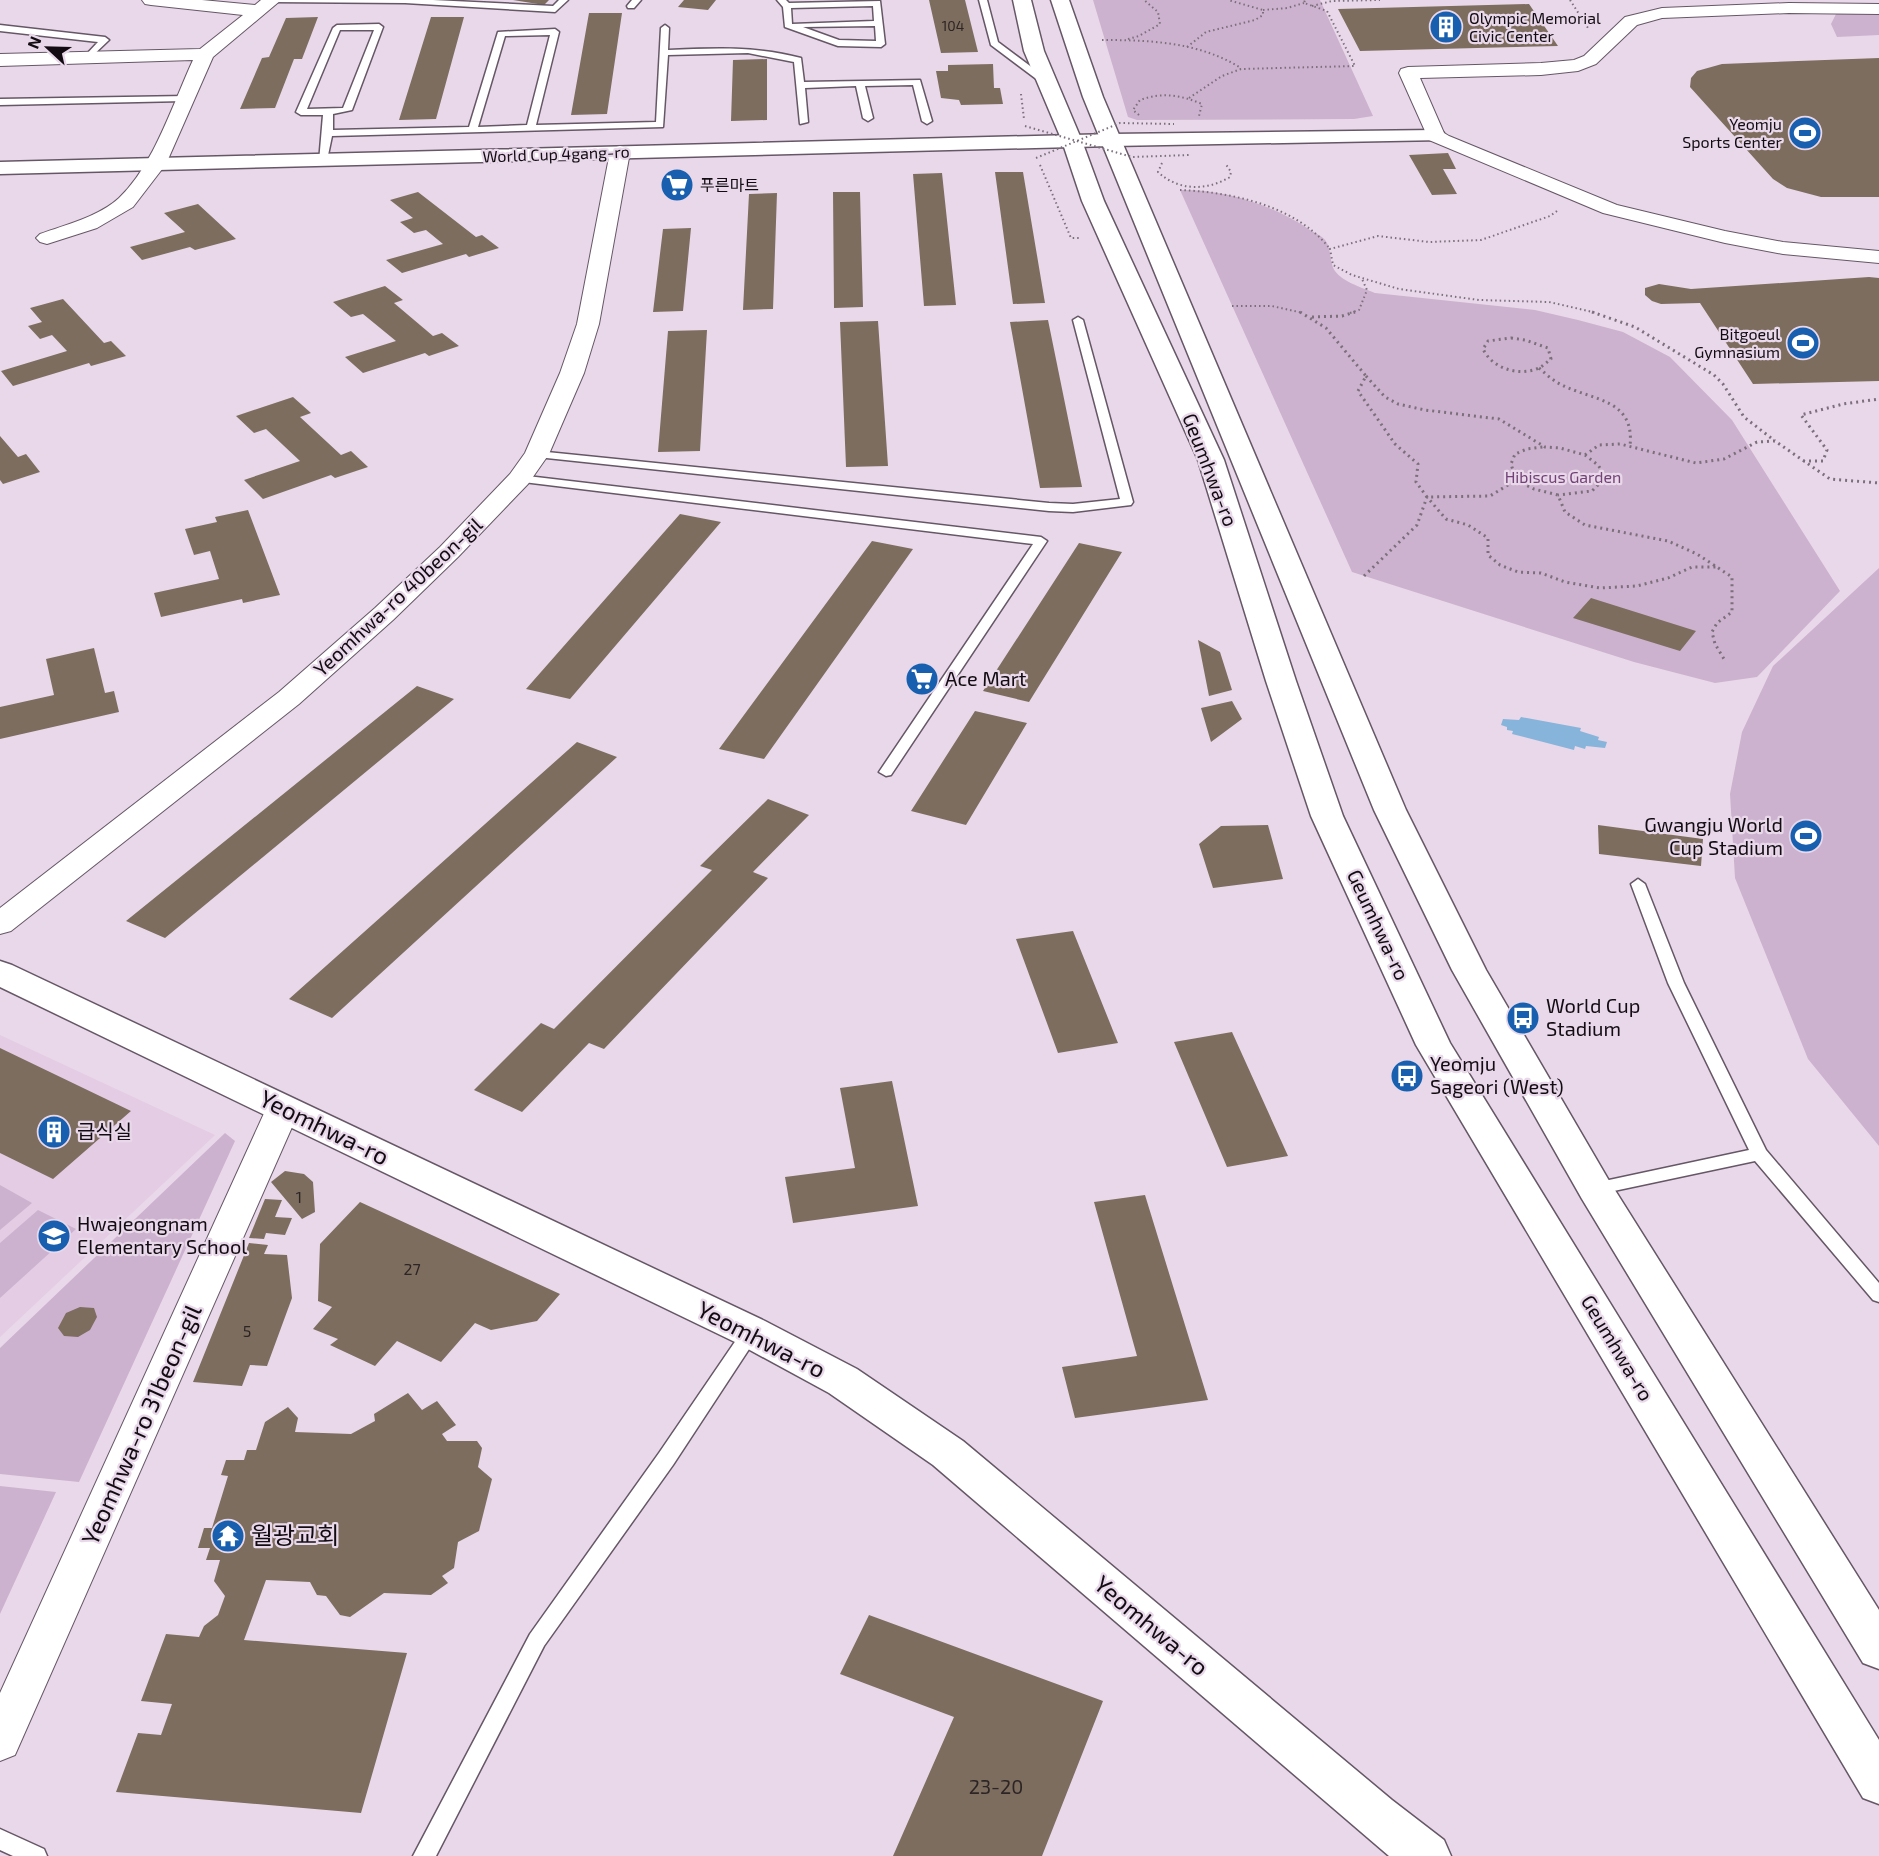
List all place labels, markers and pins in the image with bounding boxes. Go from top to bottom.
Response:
place label: Olympic Memorial Civic Center [1469,8,1601,45]
building icon: Olympic Memorial Civic Center [1428,9,1464,45]
place label: Yeomju Sports Center [1682,114,1783,151]
sports icon: Yeomju Sports Center [1787,115,1823,151]
supermarket icon: 푸른마트 [659,167,695,203]
place label: 푸른마트 [700,175,759,194]
place label: Bitgoeul Gymnasium [1694,324,1780,361]
sports icon: Bitgoeul Gymnasium [1785,325,1821,361]
supermarket icon: Ace Mart [904,661,940,697]
place label: Ace Mart [945,666,1027,690]
place label: Gwangju World Cup Stadium [1644,812,1783,859]
sports icon: Gwangju World Cup Stadium [1788,818,1824,854]
place label: World Cup Stadium [1546,993,1640,1040]
bus stop icon: World Cup Stadium [1505,1000,1541,1036]
place label: Yeomju Sageori (West) [1430,1051,1564,1098]
bus stop icon: Yeomju Sageori (West) [1389,1058,1425,1094]
building icon: 급식실 [36,1114,72,1150]
place label: 급식실 [77,1119,132,1143]
place label: Hwajeongnam Elementary School [77,1211,247,1258]
school or university icon: Hwajeongnam Elementary School [36,1218,72,1254]
temple icon: 월광교회 [210,1518,246,1554]
place label: 월광교회 [251,1520,339,1549]

